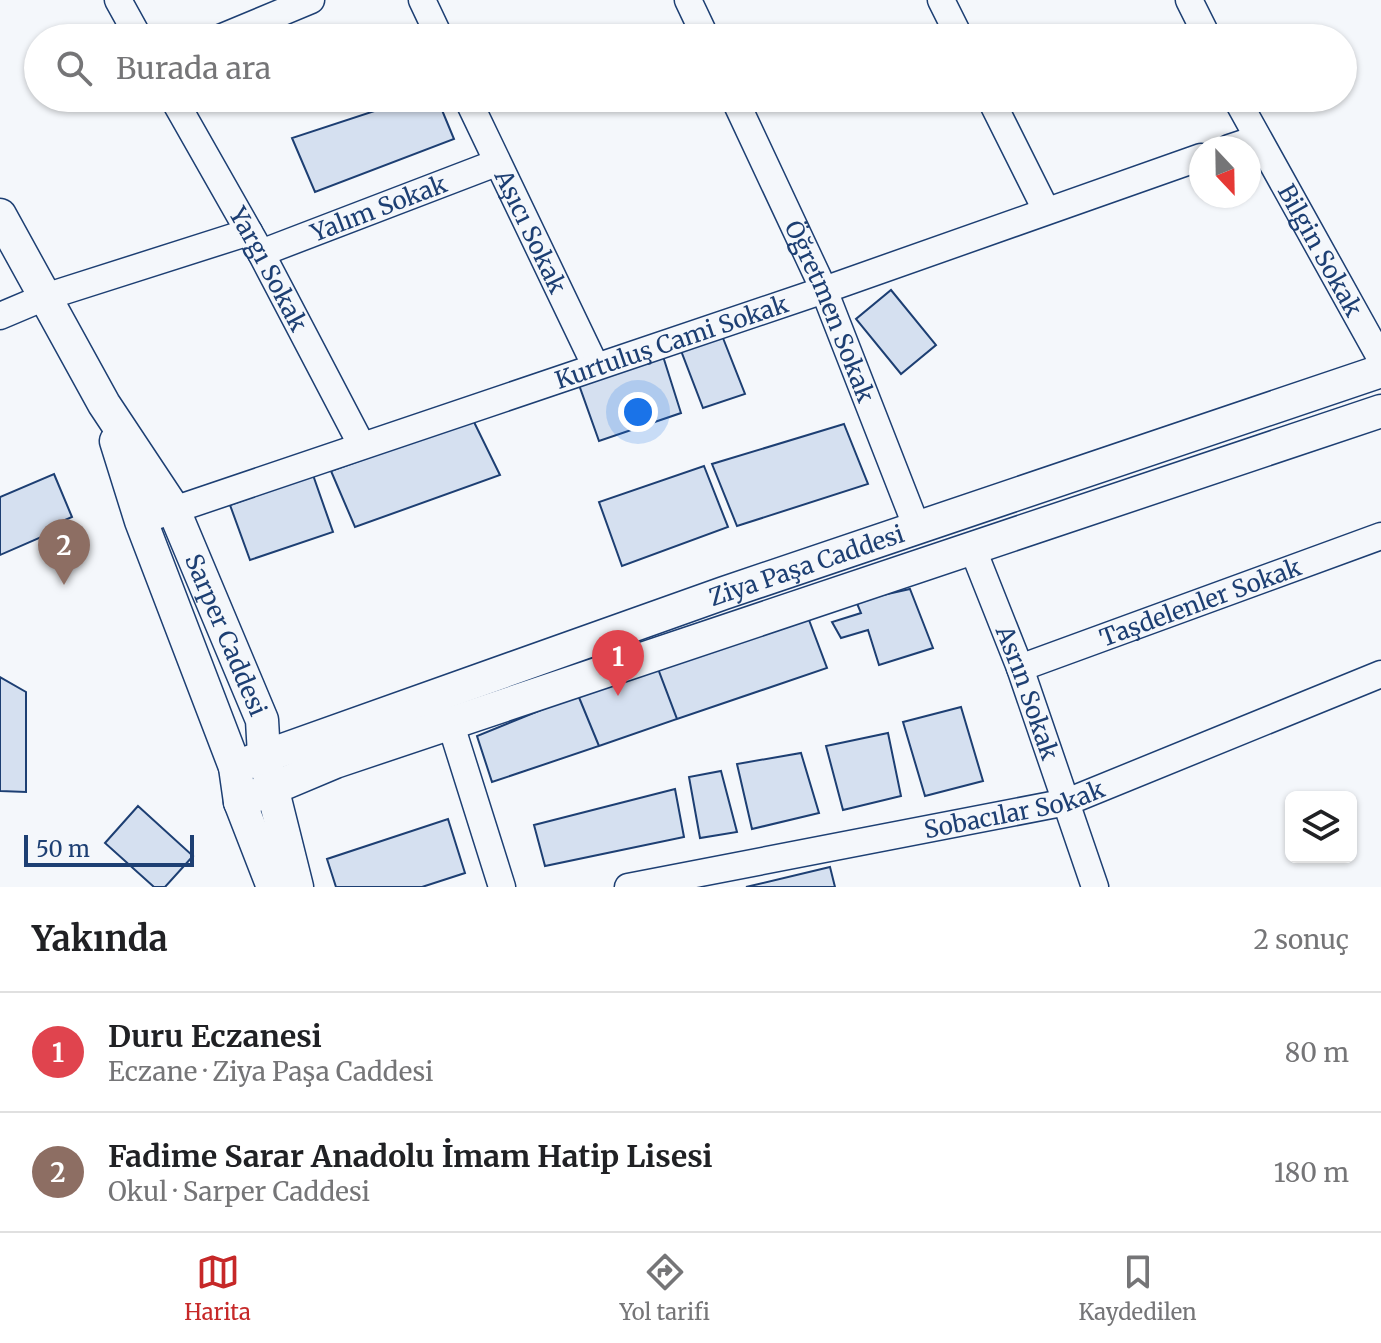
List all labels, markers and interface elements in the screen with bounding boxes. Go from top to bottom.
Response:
search box [24,24,1357,112]
icon: search [52,46,96,90]
text: Burada ara [116,49,271,87]
north arrow [1189,136,1261,208]
street label: Aşıcı Sokak [488,164,574,299]
street label: Yalım Sokak [305,168,452,248]
street label: Bilgin Sokak [1271,178,1370,322]
street label: Yargı Sokak [222,200,315,337]
street label: Öğretmen Sokak [778,215,882,407]
street label: Kurtuluş Cami Sokak [551,288,793,395]
your location [618,392,658,432]
street label: Ziya Paşa Caddesi [705,518,908,613]
pin: 2 [38,519,90,585]
street label: Sarper Caddesi [178,549,274,721]
street label: Taşdelenler Sokak [1095,551,1306,653]
street label: Asrın Sokak [989,620,1066,765]
pin: 1 [592,630,644,696]
street label: Sobacılar Sokak [921,773,1110,845]
map controls [1285,791,1357,863]
button: layers [1285,791,1357,863]
scale bar [24,831,194,867]
text: 50 m [36,835,90,863]
text: Yakında [32,918,168,960]
text: 2 sonuç [1254,923,1349,956]
text: Duru Eczanesi [108,1017,322,1055]
text: 1 [52,1036,64,1069]
text: 80 m [1285,1036,1349,1069]
text: Eczane · Ziya Paşa Caddesi [108,1055,433,1088]
text: Fadime Sarar Anadolu İmam Hatip Lisesi [108,1137,713,1175]
text: 2 [50,1156,66,1189]
text: 180 m [1274,1156,1349,1189]
text: Okul · Sarper Caddesi [108,1175,370,1208]
tab: Harita [184,1250,251,1326]
tab: Yol tarifi [620,1250,710,1326]
tab: Kaydedilen [1078,1250,1197,1326]

